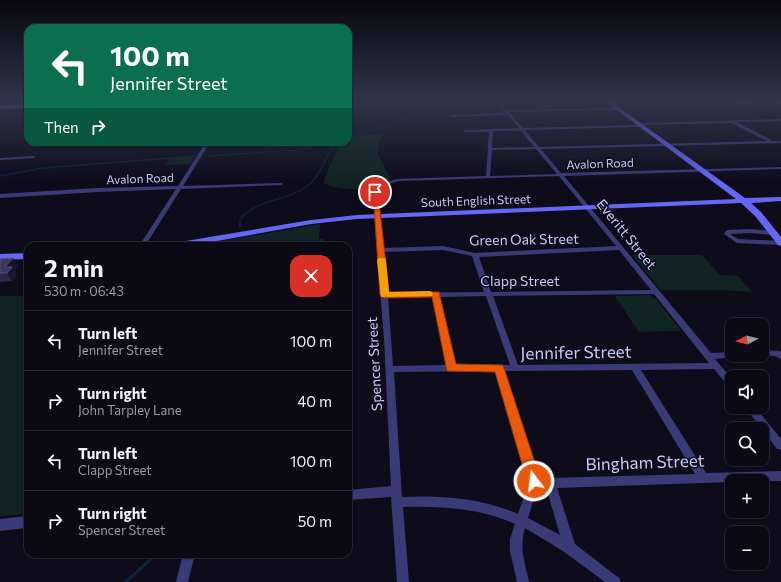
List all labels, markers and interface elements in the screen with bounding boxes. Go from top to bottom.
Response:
text: 100 m [110,38,190,72]
icon: left [44,40,96,92]
text: Jennifer Street [110,72,228,94]
icon: right [87,116,109,138]
text: Then [44,118,79,136]
street label: Avalon Road [566,155,634,171]
street label: Avalon Road [106,170,174,186]
pin [358,175,392,209]
icon: arrive [364,181,386,203]
street label: South English Street [421,191,531,209]
street label: Everitt Street [594,195,661,273]
street label: Green Oak Street [469,230,579,248]
text: 2 min [44,253,104,282]
button: close [290,255,332,297]
street label: Clapp Street [480,272,560,289]
text: 530 m · 06:43 [44,283,124,299]
street label: Spencer Street [363,316,385,411]
north arrow [725,318,769,362]
map controls [725,318,769,570]
text: Turn left [78,324,137,342]
icon: left [44,330,66,352]
text: 100 m [290,332,332,350]
street label: Jennifer Street [520,341,632,363]
text: Jennifer Street [78,342,163,358]
button: sound [725,370,769,414]
text: Turn right [78,384,147,402]
icon: right [44,390,66,412]
text: 40 m [297,392,332,410]
text: John Tarpley Lane [78,402,182,418]
button: search [725,422,769,466]
text: Turn left [78,444,137,462]
street label: Bingham Street [585,449,705,475]
icon: left [44,450,66,472]
text: 100 m [290,452,332,470]
position arrow [513,460,555,502]
text: Clapp Street [78,462,152,478]
button: + [725,474,769,518]
text: Turn right [78,504,147,522]
icon: right [44,510,66,532]
text: 50 m [298,512,332,530]
text: Spencer Street [78,522,165,538]
button: − [725,526,769,570]

